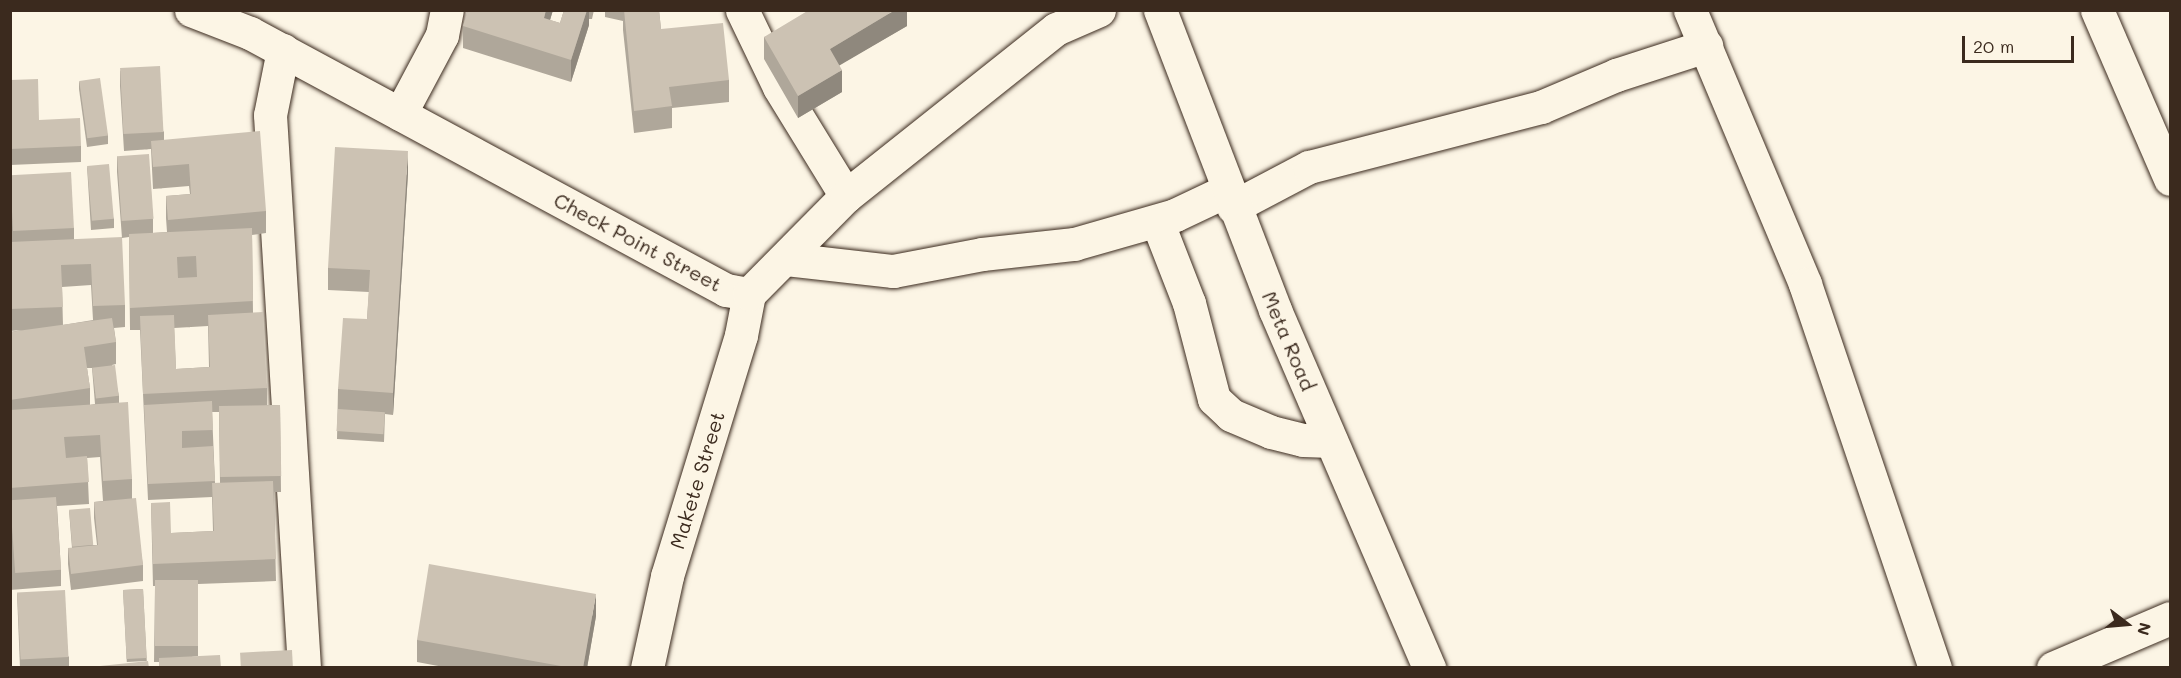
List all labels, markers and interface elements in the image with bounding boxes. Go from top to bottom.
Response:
scale bar [1965,24,2078,62]
text: 20 m [1973,34,2014,58]
street label: Check Point Street [550,188,726,296]
street label: Meta Road [1257,288,1321,394]
street label: Makete Street [665,408,729,552]
north arrow [2097,594,2157,654]
text: N [2133,620,2157,638]

